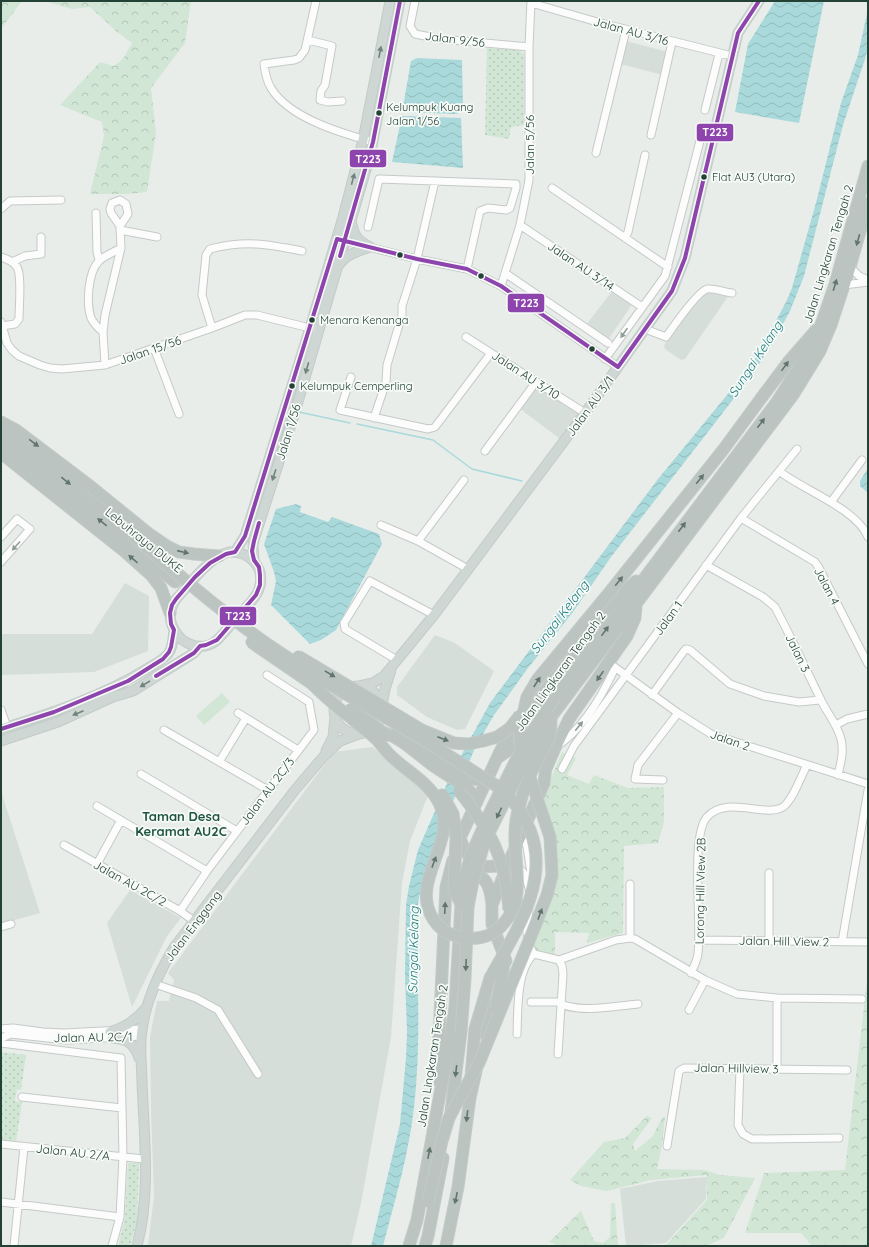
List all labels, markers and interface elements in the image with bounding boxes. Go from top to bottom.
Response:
street label: Jalan AU 3/16 [592,14,671,48]
street label: Jalan 9/56 [424,28,486,50]
one-way arrow [377,46,383,58]
place label: Kelumpuk Kuang Jalan 1/56 [386,100,473,128]
marker: Kelumpuk Kuang Jalan 1/56 [374,108,384,118]
street label: Jalan 5/56 [522,114,537,175]
line badge: T223 [696,123,734,142]
text: T223 [702,125,728,139]
line badge: T223 [349,149,387,168]
text: T223 [355,152,381,166]
place label: Flat AU3 (Utara) [712,170,795,184]
marker: Flat AU3 (Utara) [699,172,709,182]
one-way arrow [350,173,356,185]
street label: Jalan Lingkaran Tengah 2 [800,182,856,325]
one-way arrow [854,234,860,246]
street label: Jalan AU 3/14 [545,238,617,294]
unlabelled marker [395,250,405,260]
unlabelled marker [476,271,486,281]
one-way arrow [832,278,838,290]
line badge: T223 [507,293,545,313]
text: T223 [513,296,539,310]
place label: Menara Kenanga [320,313,408,327]
marker: Menara Kenanga [307,315,317,325]
water label: Sungai Kelang [725,317,786,400]
one-way arrow [620,328,628,338]
street label: Jalan 15/56 [117,332,184,368]
unlabelled marker [587,344,597,354]
street label: Jalan AU 3/10 [489,347,563,403]
one-way arrow [781,360,789,371]
one-way arrow [304,362,310,374]
street label: Jalan AU 3/1 [563,373,617,439]
place label: Kelumpuk Cemperling [300,379,413,393]
marker: Kelumpuk Cemperling [287,381,297,391]
street label: Jalan 1/56 [272,402,304,462]
one-way arrow [757,418,765,429]
one-way arrow [28,439,39,447]
one-way arrow [271,470,277,482]
one-way arrow [695,474,704,485]
one-way arrow [61,477,71,486]
street label: Lebuhraya DUKE [102,504,186,576]
one-way arrow [96,518,107,526]
one-way arrow [678,522,686,532]
one-way arrow [11,541,20,551]
one-way arrow [177,549,189,555]
one-way arrow [128,555,138,564]
street label: Jalan 4 [811,565,843,607]
one-way arrow [614,576,623,587]
water label: Sungai Kelang [526,577,592,656]
street label: Jalan 1 [651,598,685,638]
line badge: T223 [219,606,257,626]
street label: Jalan Lingkaran Tengah 2 [512,608,609,734]
text: T223 [225,609,251,623]
one-way arrow [601,626,609,637]
street label: Jalan 3 [782,631,814,675]
one-way arrow [595,670,604,681]
one-way arrow [324,671,336,678]
one-way arrow [533,676,540,688]
one-way arrow [139,680,151,687]
one-way arrow [72,710,83,716]
one-way arrow [574,720,583,731]
street label: Jalan 2 [708,726,752,754]
one-way arrow [437,737,449,743]
street label: Jalan AU 2C/3 [237,754,297,828]
one-way arrow [496,807,503,819]
district label: Taman Desa Keramat AU2C [135,808,227,839]
street label: Lorong Hill View 2B [692,837,708,945]
one-way arrow [431,856,437,868]
street label: Jalan AU 2C/2 [91,857,169,909]
street label: Jalan Enggang [162,888,224,964]
one-way arrow [442,902,449,914]
water label: Sungai Kelang [404,906,422,994]
one-way arrow [537,907,543,919]
street label: Jalan Hill View 2 [739,933,830,949]
one-way arrow [462,959,469,971]
street label: Jalan Lingkaran Tengah 2 [413,983,451,1128]
street label: Jalan AU 2C/1 [53,1029,133,1045]
street label: Jalan Hillview 3 [693,1060,779,1076]
one-way arrow [453,1065,459,1077]
one-way arrow [464,1110,470,1122]
street label: Jalan AU 2/A [35,1141,111,1163]
one-way arrow [427,1147,433,1159]
one-way arrow [452,1192,458,1204]

